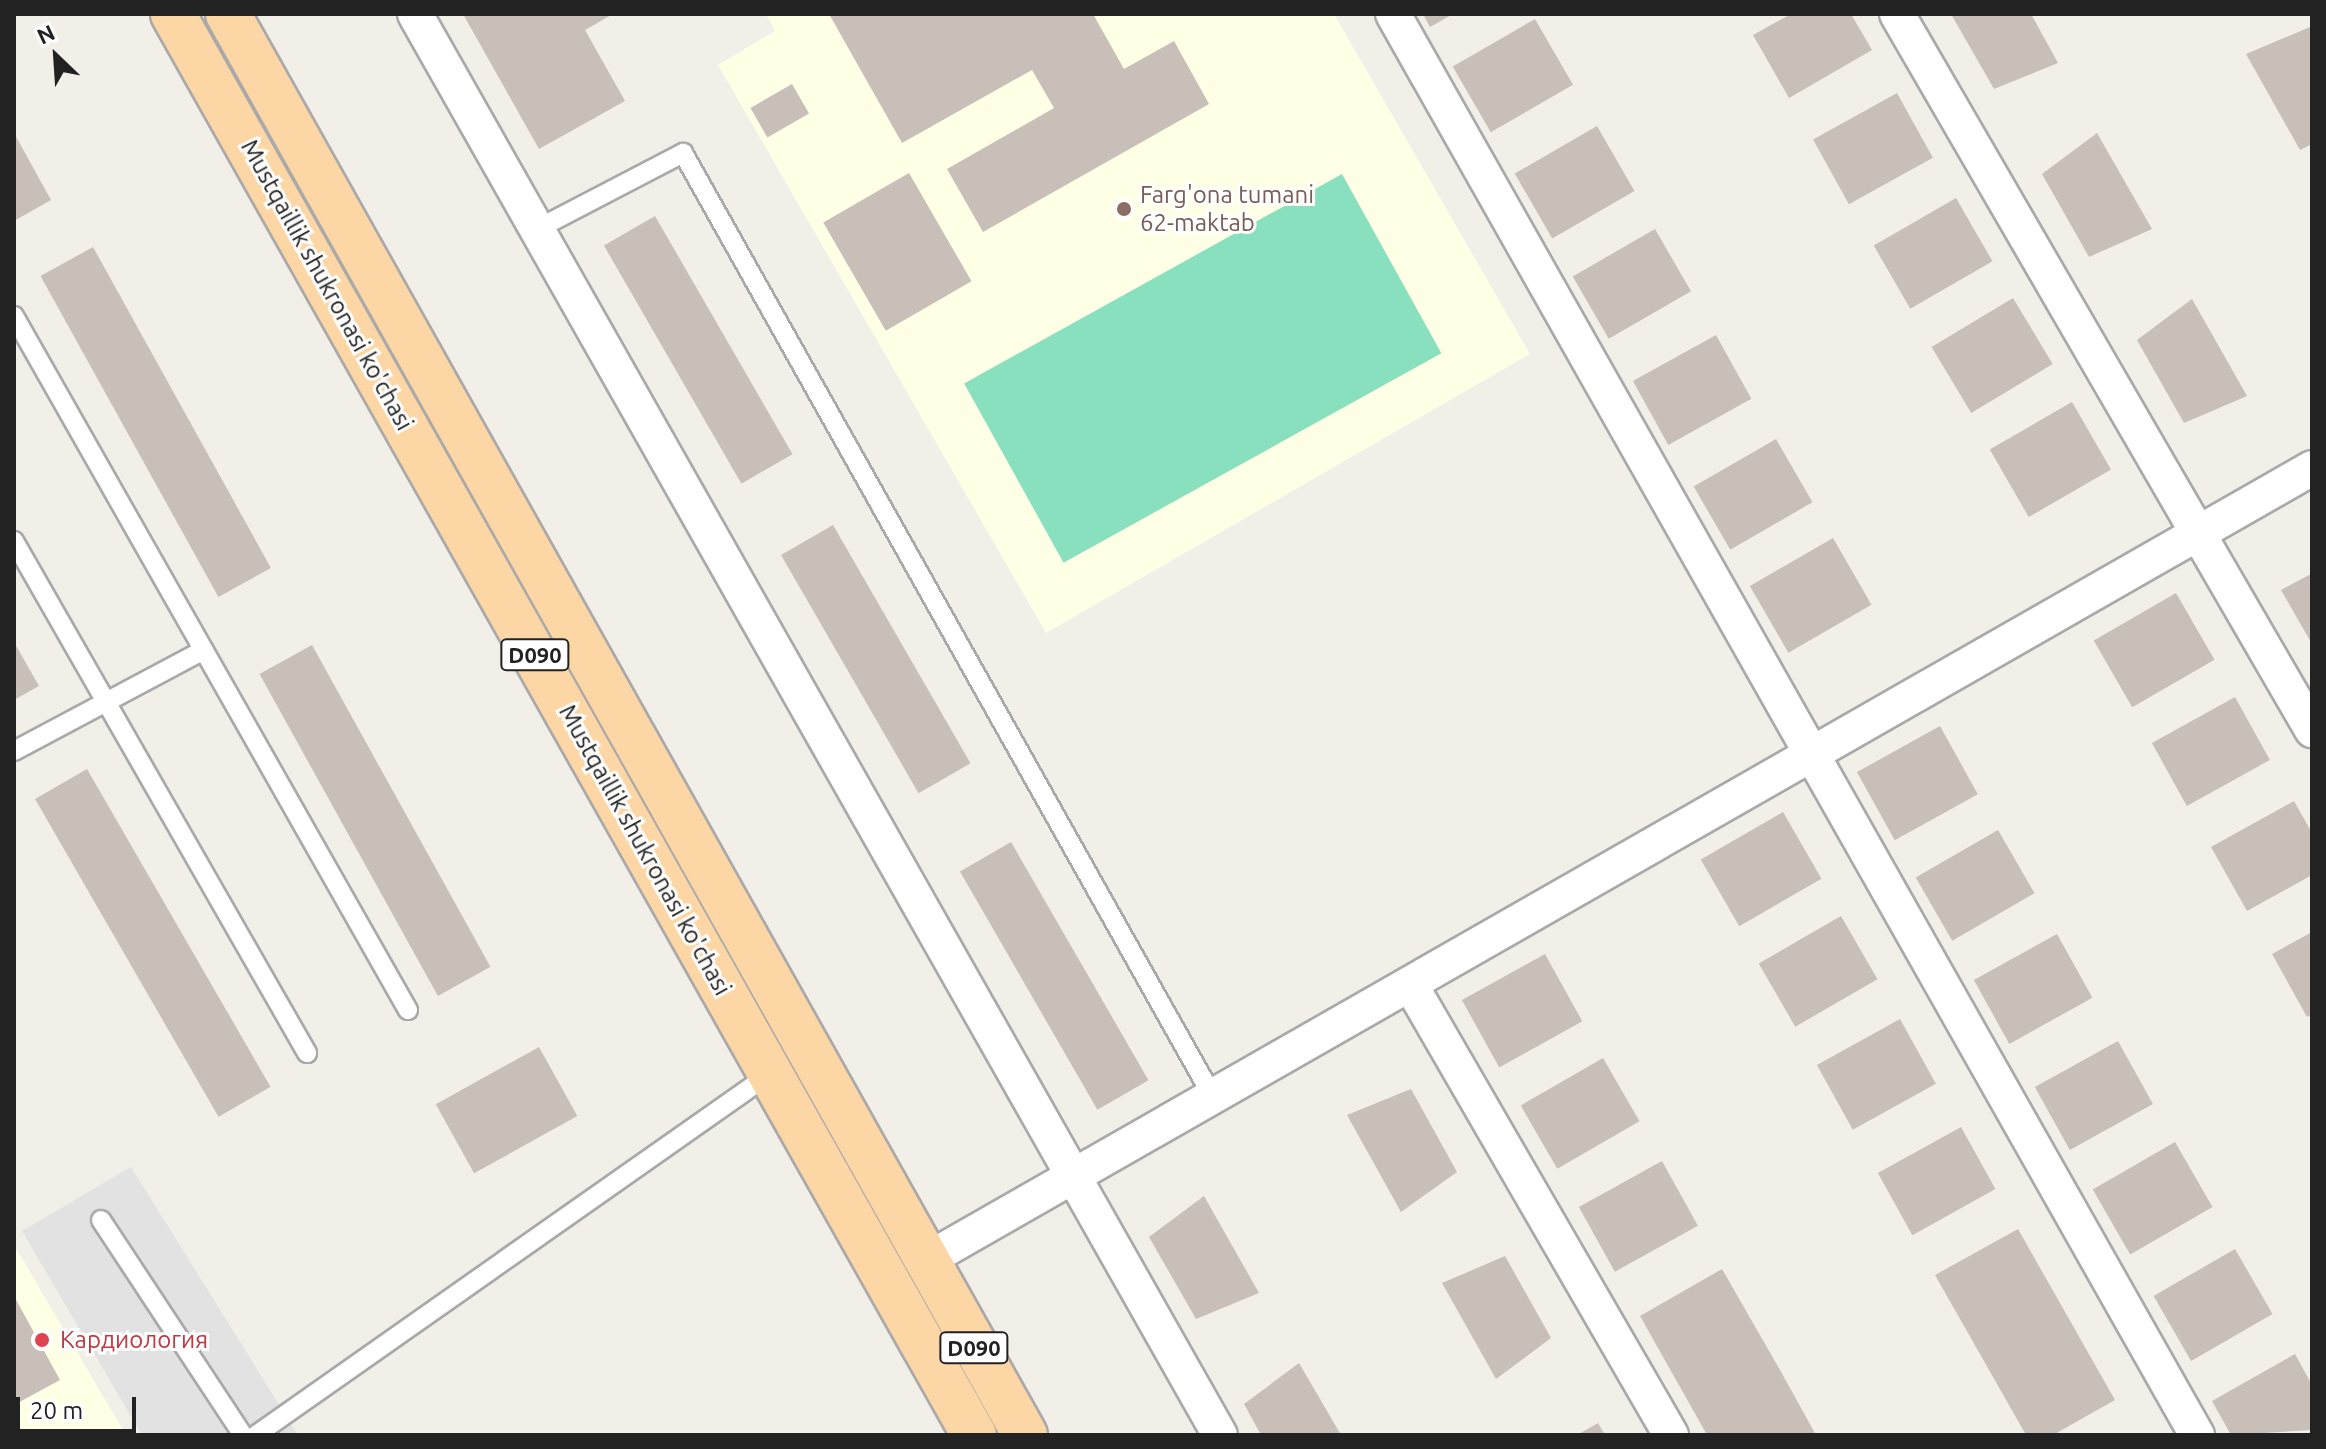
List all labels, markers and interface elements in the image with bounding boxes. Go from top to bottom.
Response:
north arrow [16,16,96,96]
text: N [33,19,58,49]
street label: Mustqaillik shukronasi ko'chasi [235,135,419,435]
place label: Farg'ona tumani 62-maktab [1140,181,1314,237]
marker: Farg'ona tumani 62-maktab [1115,200,1133,218]
road number: D090 [499,637,571,673]
street label: Mustqaillik shukronasi ko'chasi [553,700,737,1000]
place label: Кардиология [60,1326,208,1354]
marker: Кардиология [31,1329,53,1351]
road number: D090 [938,1330,1010,1366]
scale bar [20,1381,140,1431]
text: 20 m [30,1397,83,1424]

